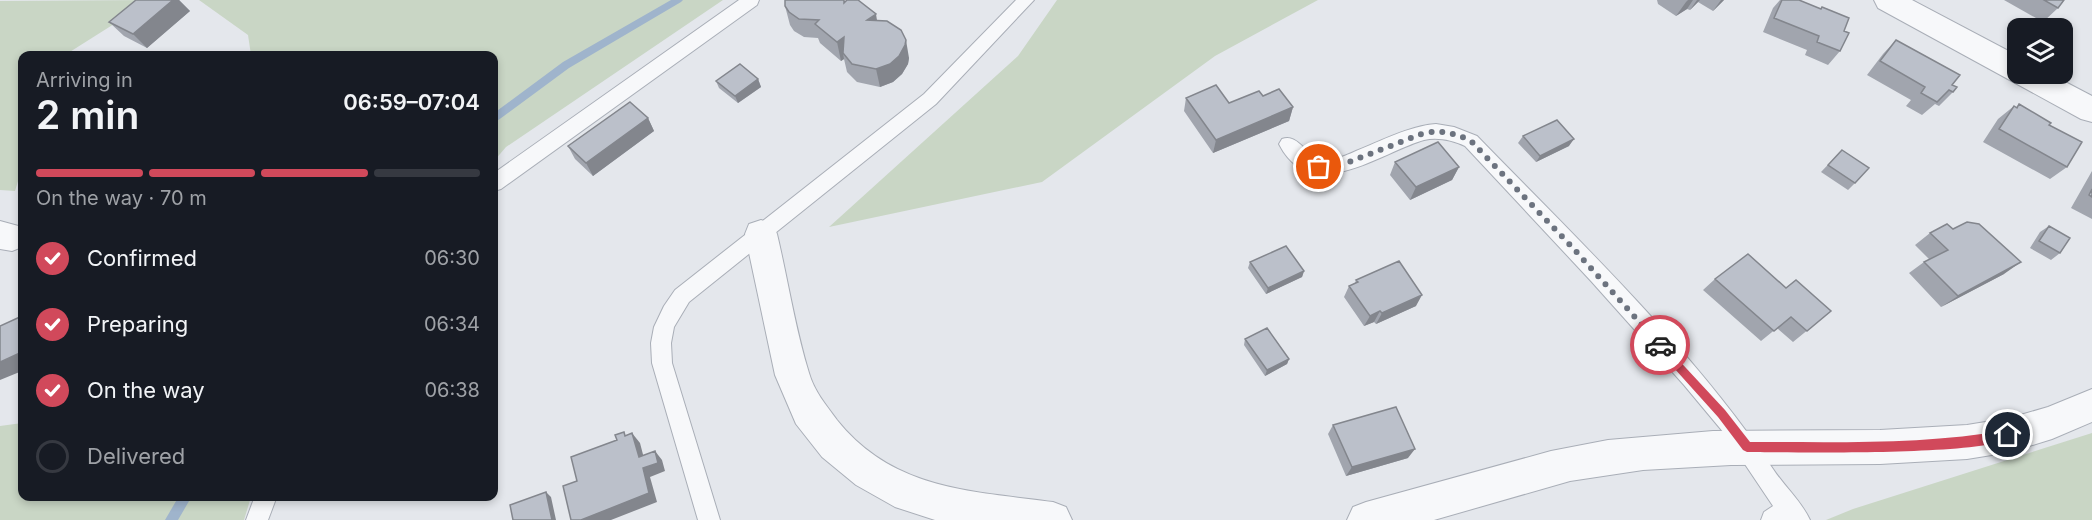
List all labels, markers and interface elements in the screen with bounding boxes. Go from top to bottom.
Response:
map controls [2007,18,2073,84]
button: layers [2007,18,2073,84]
text: Arriving in [36,68,133,92]
text: 06:59–07:04 [343,89,480,115]
text: 2 min [36,91,139,138]
pin [1293,141,1344,192]
icon: bag [1302,150,1335,183]
text: On the way · 70 m [36,186,207,210]
icon: check [36,242,69,275]
text: Confirmed [87,245,197,271]
text: 06:30 [424,246,480,270]
icon: check [36,308,69,341]
text: Preparing [87,311,188,337]
text: 06:34 [424,312,480,336]
courier [1630,315,1690,375]
icon: car [1644,329,1677,362]
icon: check [36,374,69,407]
text: On the way [87,377,205,403]
text: 06:38 [424,378,480,402]
pin [1982,409,2033,460]
icon: home [1991,418,2024,451]
text: Delivered [87,443,185,469]

